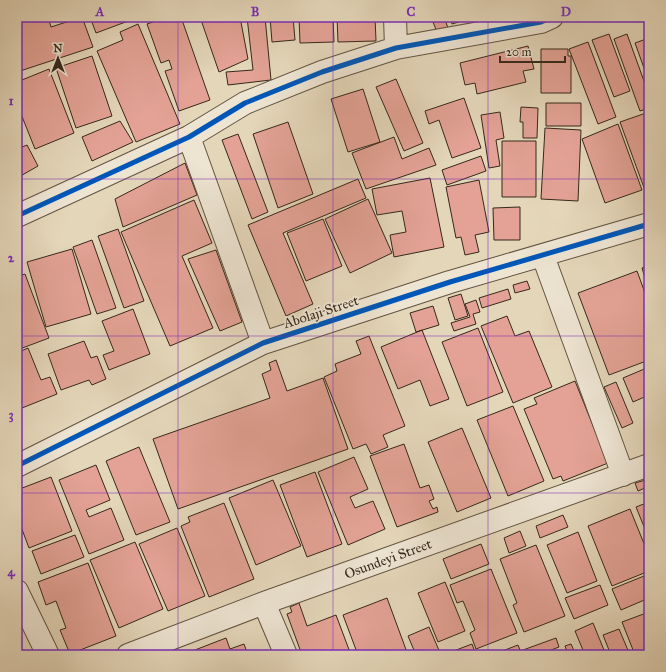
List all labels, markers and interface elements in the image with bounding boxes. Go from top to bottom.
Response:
text: A [95,4,105,20]
text: B [251,4,260,20]
text: C [407,4,416,20]
text: D [561,4,571,20]
north arrow [38,38,78,78]
scale bar [500,38,565,64]
text: N [53,42,63,55]
text: 20 m [506,45,532,59]
text: 1 [8,93,14,109]
text: 2 [8,250,15,266]
street label: Abolaji Street [280,292,361,332]
text: 3 [8,407,14,423]
street label: Osundeyi Street [342,535,434,583]
text: 4 [7,564,15,580]

